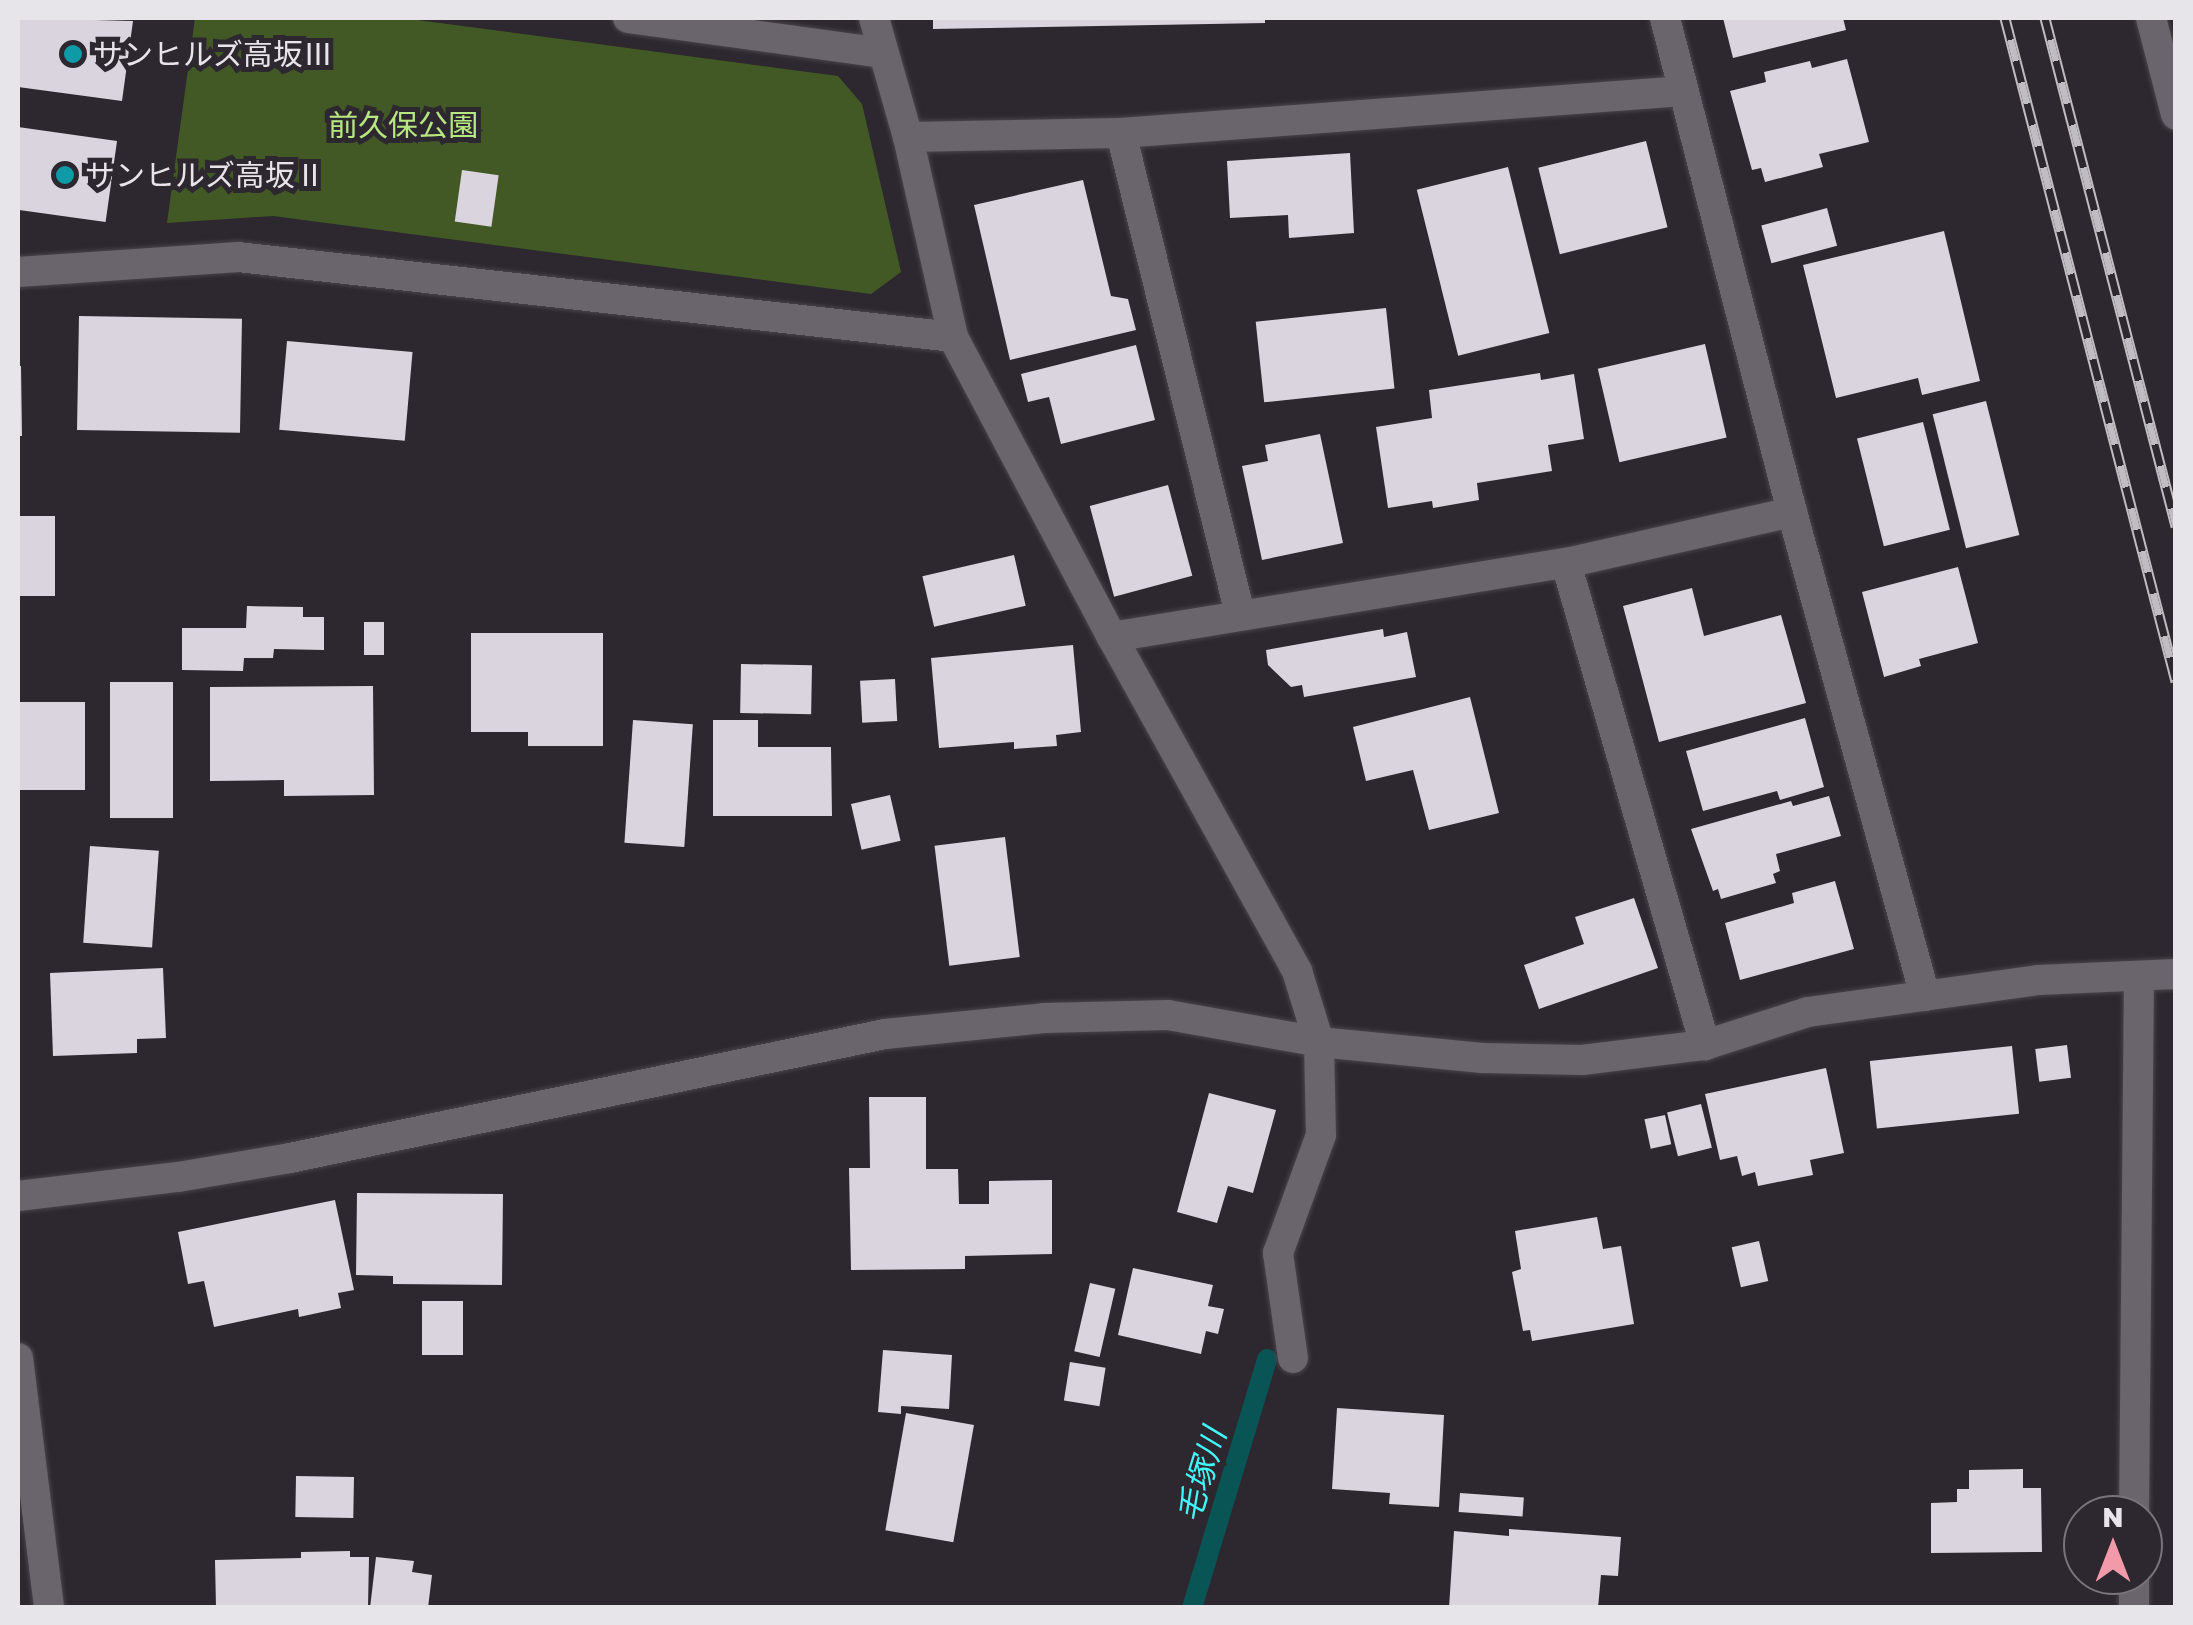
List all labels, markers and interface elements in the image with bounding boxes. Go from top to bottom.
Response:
place label: サンヒルズ高坂Ⅲ [93,36,333,72]
marker: サンヒルズ高坂Ⅲ [62,43,84,65]
park label: 前久保公園 [328,107,478,143]
place label: サンヒルズ高坂Ⅱ [85,157,325,193]
marker: サンヒルズ高坂Ⅱ [54,164,76,186]
water label: 毛塚川 [1169,1423,1233,1527]
north arrow [2063,1495,2163,1595]
text: N [2102,1500,2124,1533]

